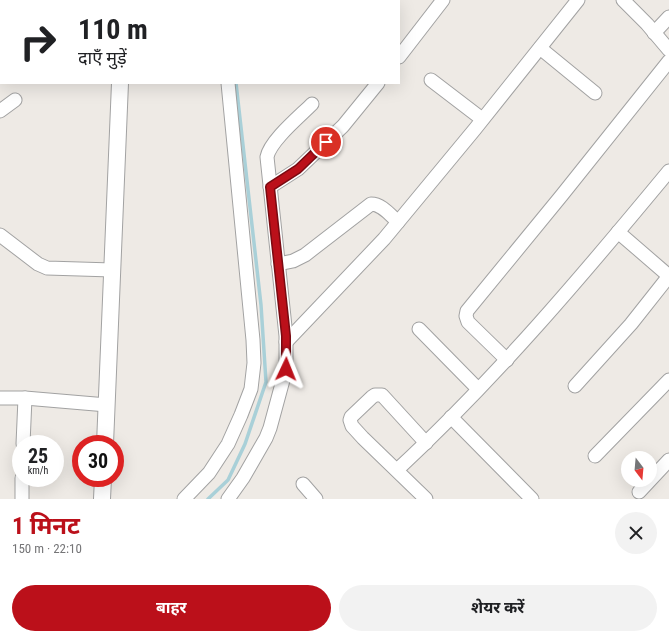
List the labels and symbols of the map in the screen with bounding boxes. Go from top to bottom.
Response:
pin [309,125,343,159]
position arrow [265,348,307,390]
speed limit sign: 30 [72,435,124,487]
north arrow [621,451,657,487]

